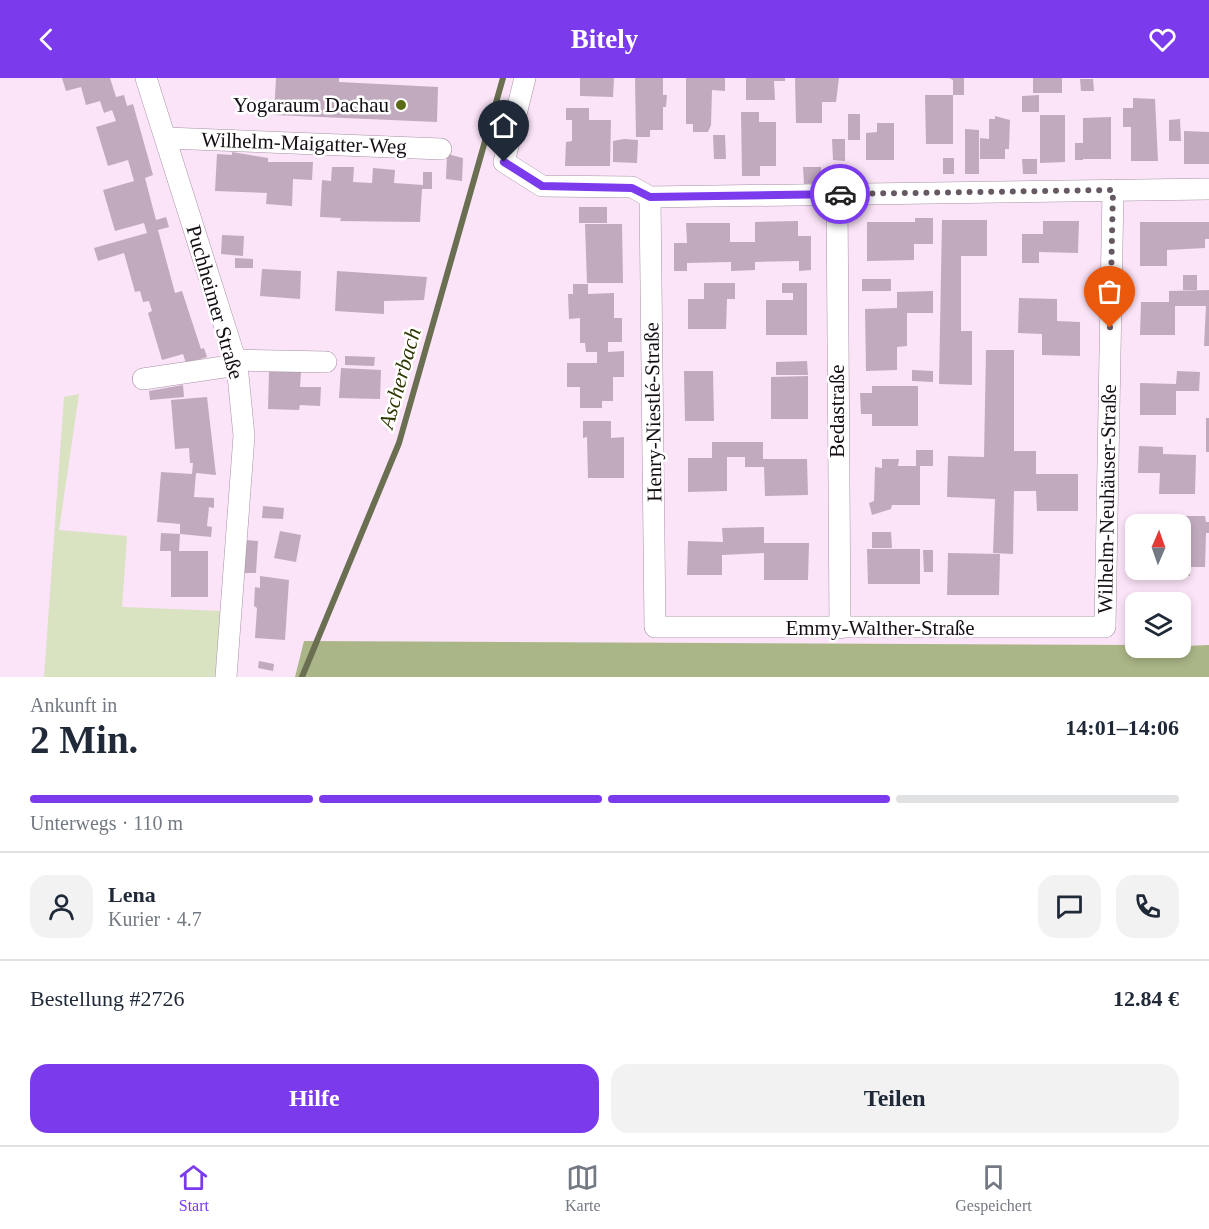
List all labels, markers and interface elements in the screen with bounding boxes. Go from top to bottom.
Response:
icon: back [30,23,63,56]
icon: heart [1146,23,1179,56]
text: Bitely [571,24,638,54]
place label: Yogaraum Dachau [233,93,389,117]
marker: Yogaraum Dachau [394,98,408,112]
pin [478,100,529,162]
icon: home [487,109,520,142]
street label: Wilhelm-Maigatter-Weg [201,127,408,159]
courier [810,164,870,224]
icon: car [824,178,857,211]
street label: Puchheimer Straße [182,222,248,382]
pin [1084,266,1135,328]
icon: bag [1093,275,1126,308]
street label: Henry-Niestlé-Straße [639,322,667,502]
water label: Ascherbach [373,325,426,433]
street label: Bedastraße [825,364,849,458]
street label: Wilhelm-Neuhäuser-Straße [1093,384,1121,614]
north arrow [1125,514,1191,580]
map controls [1125,514,1191,658]
button: layers [1125,592,1191,658]
street label: Emmy-Walther-Straße [785,616,975,640]
text: Ankunft in [30,694,117,716]
text: 14:01–14:06 [1065,715,1179,740]
text: 2 Min. [30,718,138,761]
text: Unterwegs · 110 m [30,812,183,834]
button: person [30,875,93,938]
button: chat [1038,875,1101,938]
button: phone [1116,875,1179,938]
text: Lena [108,882,156,907]
text: Kurier · 4.7 [108,908,202,930]
text: Bestellung #2726 [30,986,185,1011]
text: 12.84 € [1113,986,1179,1011]
button: Hilfe [30,1064,599,1133]
button: Teilen [611,1064,1179,1133]
tab: Start [177,1161,210,1215]
tab: Karte [565,1161,601,1215]
tab: Gespeichert [955,1161,1032,1215]

